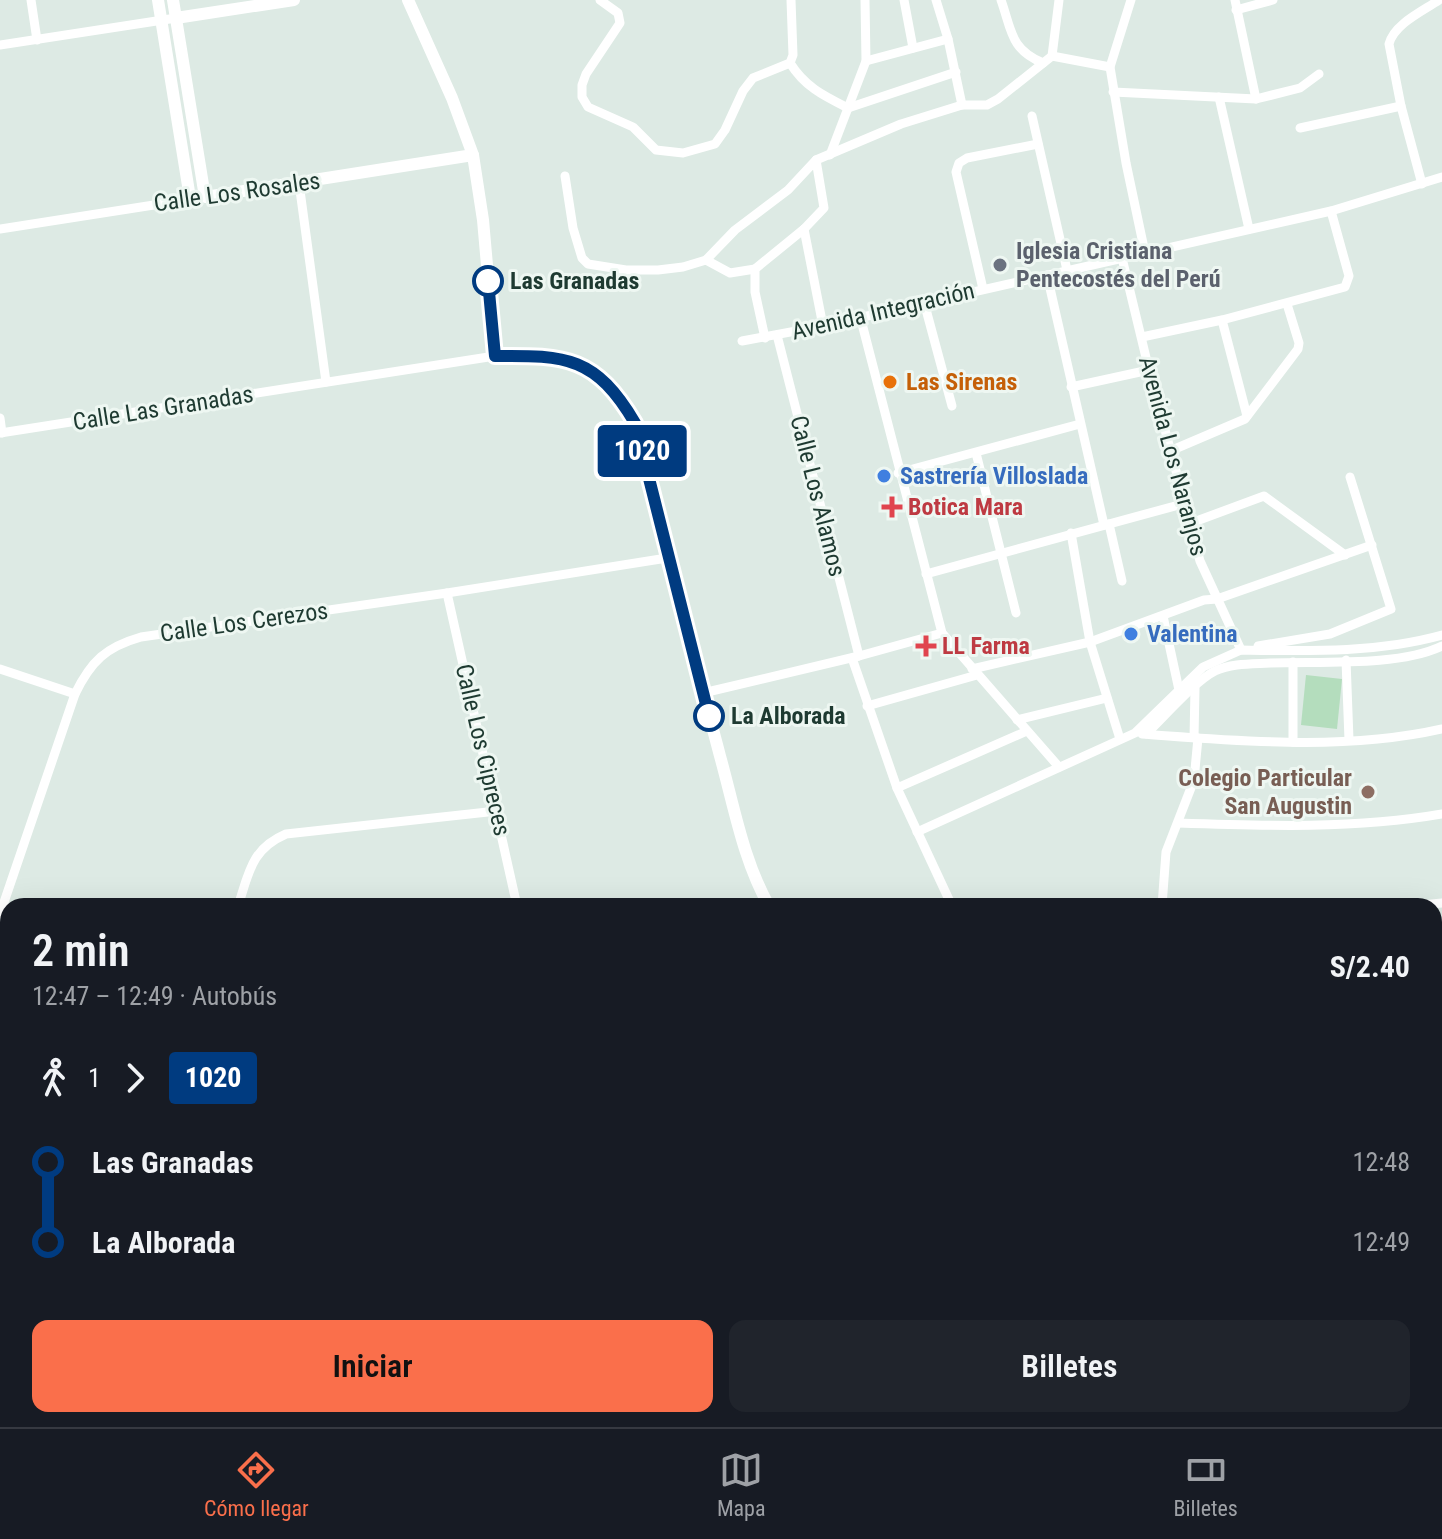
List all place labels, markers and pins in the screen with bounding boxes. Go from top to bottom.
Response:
place label: Iglesia Cristiana Pentecostés del Perú [1016,237,1220,293]
marker: Iglesia Cristiana Pentecostés del Perú [991,256,1009,274]
marker: Las Granadas [473,266,503,296]
place label: Las Granadas [510,267,639,295]
place label: Las Sirenas [906,368,1018,396]
marker: Las Sirenas [881,373,899,391]
place label: Sastrería Villoslada [900,462,1088,490]
marker: Sastrería Villoslada [875,467,893,485]
place label: Botica Mara [908,493,1023,521]
marker: Botica Mara [883,498,901,516]
place label: Valentina [1147,620,1238,648]
marker: Valentina [1122,625,1140,643]
place label: LL Farma [942,632,1030,660]
marker: LL Farma [917,637,935,655]
marker: La Alborada [694,701,724,731]
place label: La Alborada [731,702,846,730]
place label: Colegio Particular San Augustin [1178,764,1352,820]
marker: Colegio Particular San Augustin [1359,783,1377,801]

